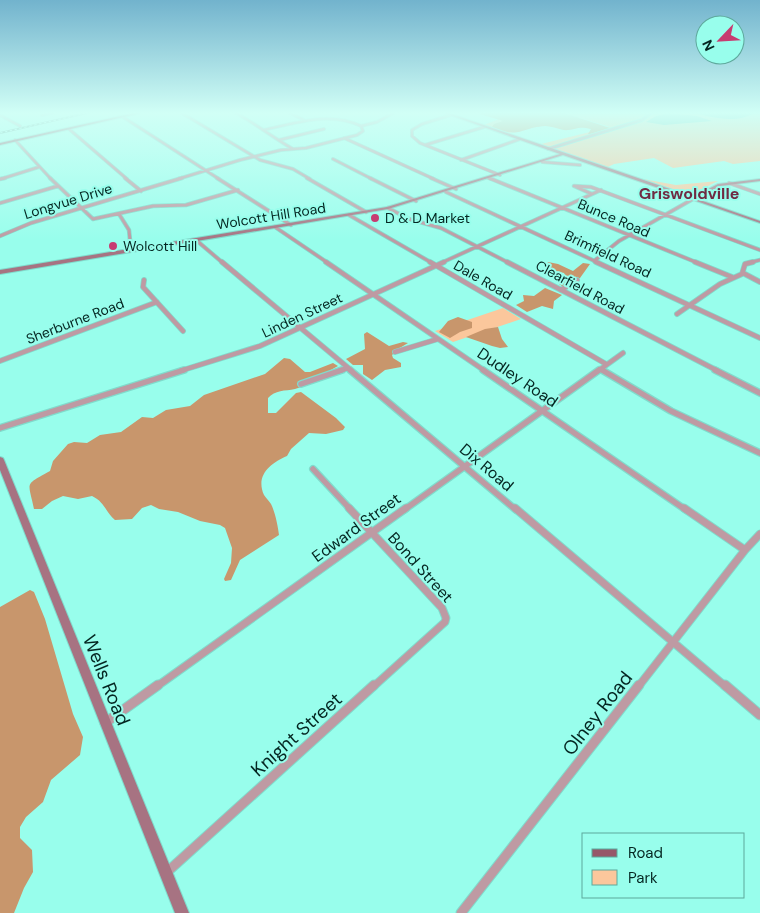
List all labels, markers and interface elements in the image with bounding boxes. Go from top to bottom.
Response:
north arrow [695,15,745,65]
text: N [698,37,719,54]
street label: Longvue Drive [22,179,114,223]
district label: Griswoldville [639,183,739,204]
street label: Bunce Road [575,195,653,241]
street label: Wolcott Hill Road [215,198,327,234]
place label: D & D Market [385,209,470,227]
marker: D & D Market [369,212,381,224]
street label: Brimfield Road [562,226,654,282]
place label: Wolcott Hill [123,237,197,255]
marker: Wolcott Hill [107,240,119,252]
street label: Dale Road [451,256,515,304]
street label: Clearfield Road [533,256,627,318]
street label: Linden Street [259,288,345,342]
street label: Sherburne Road [23,294,127,348]
street label: Dudley Road [473,343,562,412]
street label: Dix Road [455,439,518,496]
street label: Edward Street [308,488,405,567]
street label: Bond Street [383,528,458,607]
street label: Wells Road [77,631,136,729]
street label: Olney Road [557,666,638,760]
street label: Knight Street [245,687,347,782]
legend [582,833,745,898]
text: Road [628,843,663,863]
text: Park [628,868,658,888]

